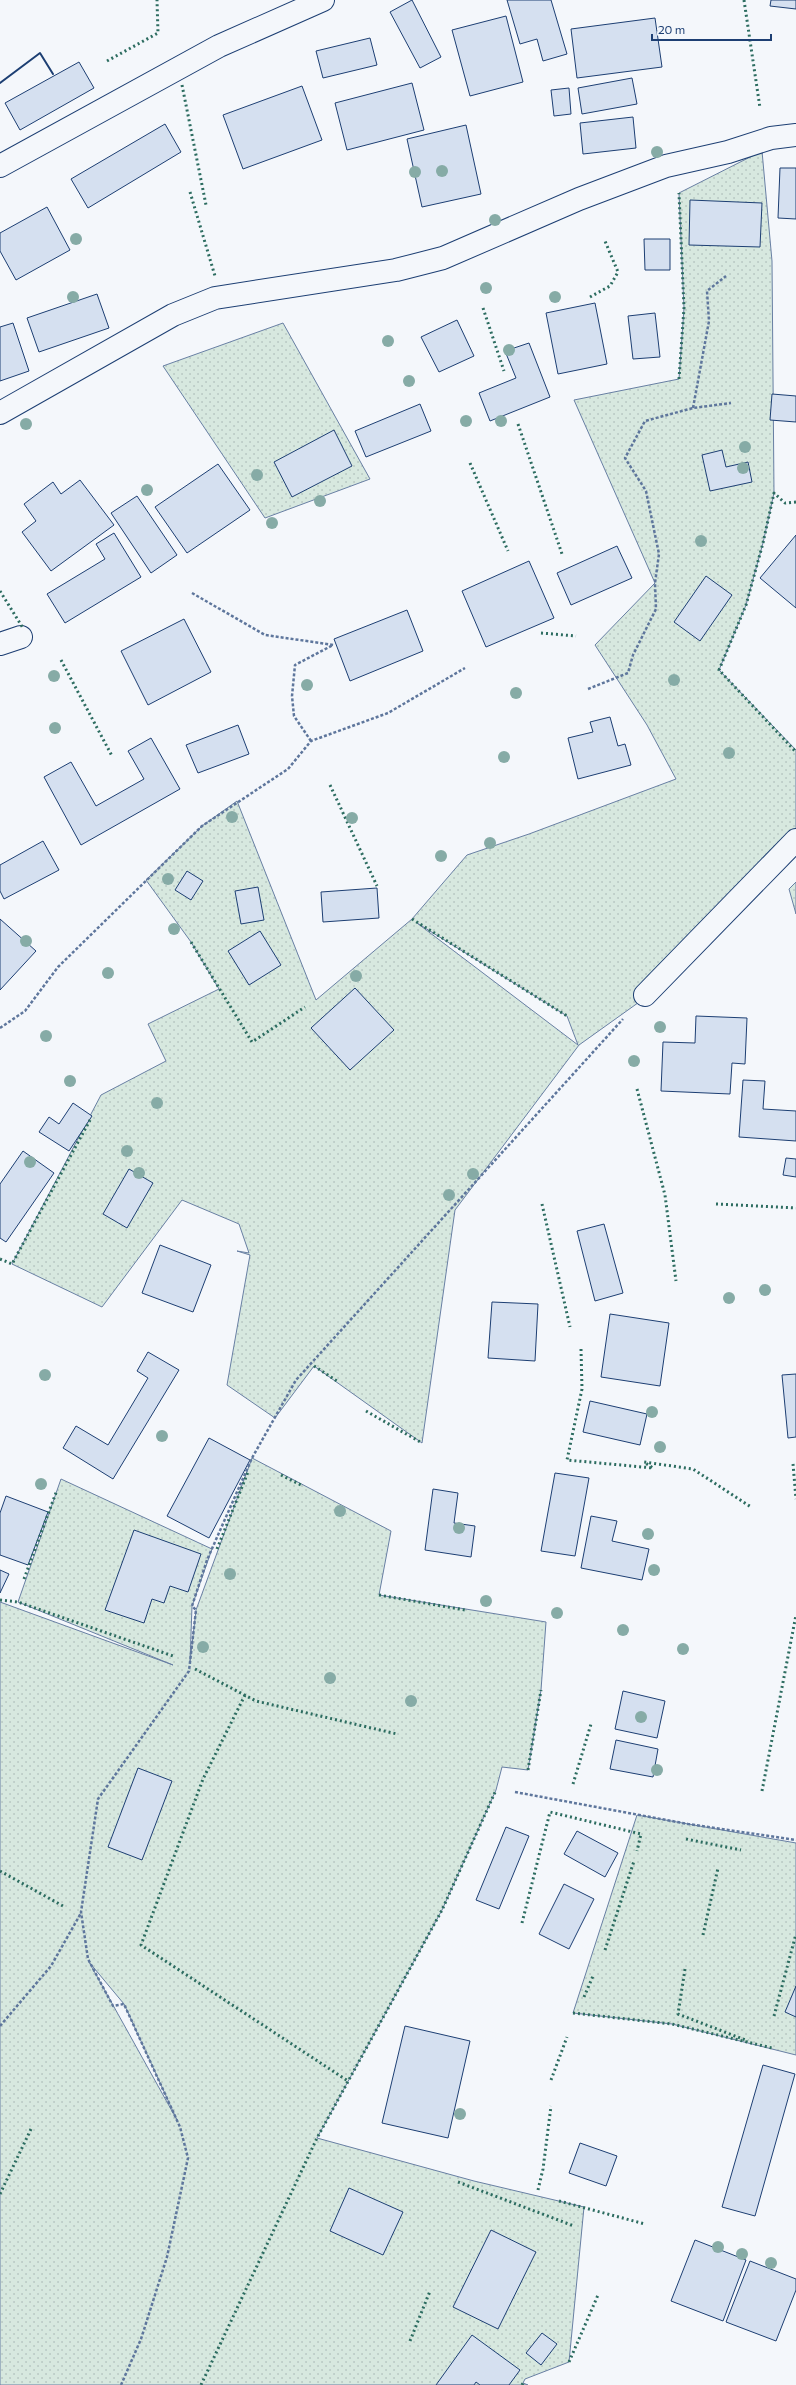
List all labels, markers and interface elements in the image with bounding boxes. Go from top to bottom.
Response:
scale bar [652,16,771,42]
text: 20 m [658,22,685,36]

